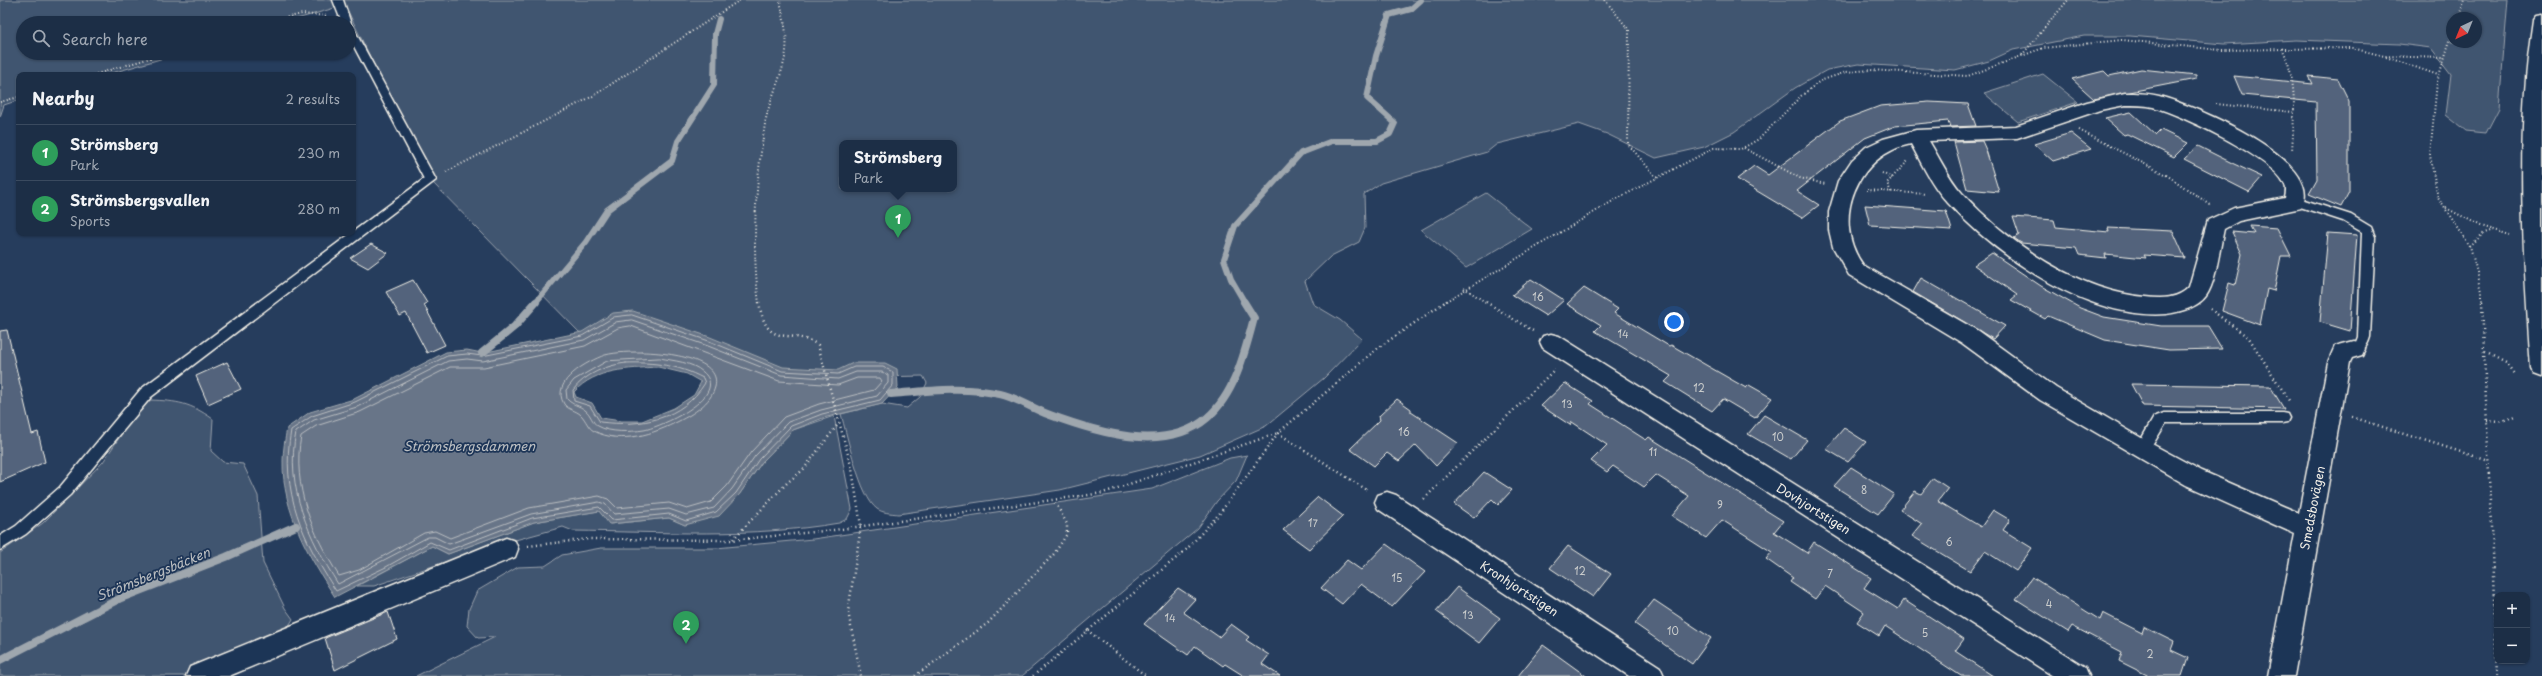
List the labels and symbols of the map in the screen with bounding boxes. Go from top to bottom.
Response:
north arrow [2446,12,2482,48]
pin: 1 [885,205,911,238]
house number: 16 [1532,289,1544,304]
your location [1664,312,1684,332]
house number: 14 [1617,326,1629,341]
house number: 12 [1693,380,1705,395]
house number: 13 [1561,396,1573,411]
house number: 16 [1398,424,1410,439]
house number: 10 [1772,429,1784,444]
water label: Strömsbergsdammen [403,436,536,455]
house number: 11 [1649,444,1657,459]
street label: Smedsbovägen [2295,464,2329,551]
street label: Dovhjortstigen [1773,478,1854,538]
house number: 8 [1861,482,1867,497]
house number: 9 [1717,497,1723,512]
house number: 17 [1308,515,1319,530]
house number: 6 [1945,534,1953,549]
water label: Strömsbergsbäcken [93,542,214,605]
street label: Kronhjortstigen [1477,556,1562,620]
house number: 12 [1574,563,1586,578]
house number: 7 [1827,566,1833,581]
house number: 15 [1392,570,1402,585]
house number: 4 [2046,596,2053,611]
house number: 13 [1462,607,1474,622]
house number: 14 [1164,610,1176,625]
pin: 2 [673,611,699,644]
house number: 10 [1667,623,1679,638]
house number: 5 [1922,625,1928,640]
house number: 2 [2146,646,2154,661]

